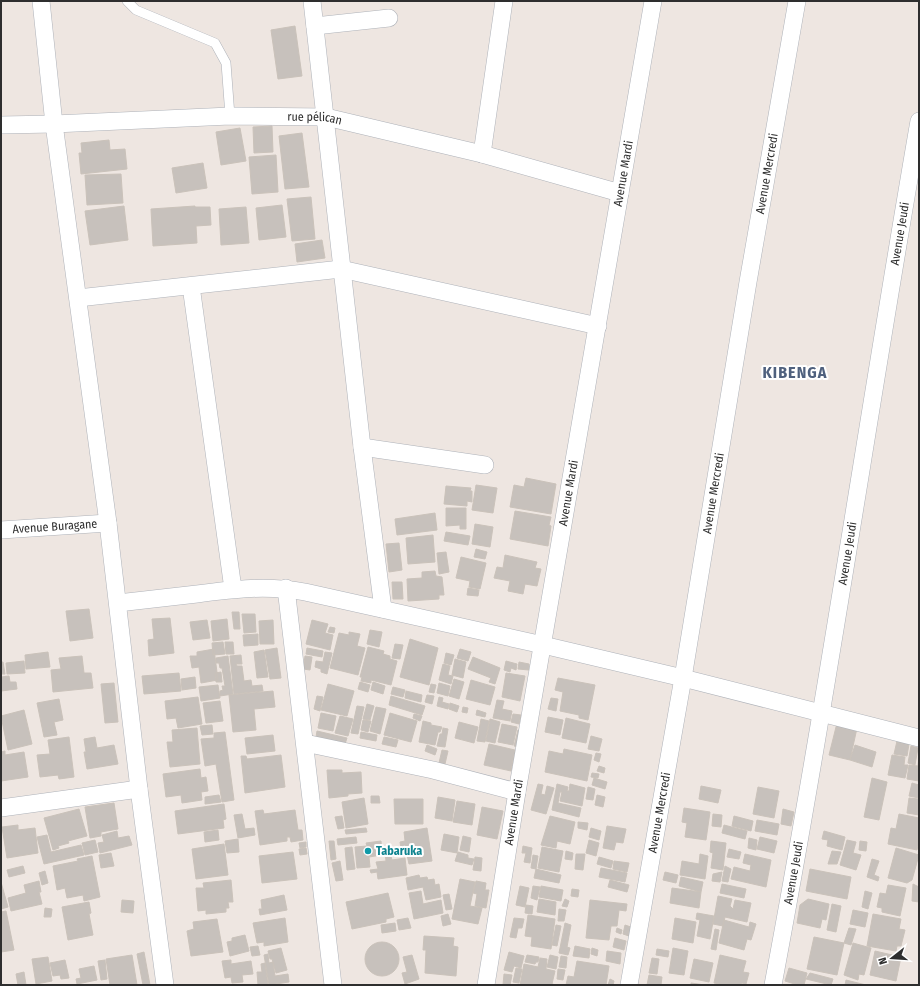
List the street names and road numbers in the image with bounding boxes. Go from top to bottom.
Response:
street label: rue pélican [287,110,343,128]
street label: Avenue Mercredi [753,132,781,215]
street label: Avenue Mardi [611,140,636,208]
street label: Avenue Jeudi [888,201,912,266]
street label: Avenue Mercredi [700,452,727,535]
street label: Avenue Mardi [556,459,581,527]
street label: Avenue Buragane [12,517,98,536]
street label: Avenue Jeudi [835,521,860,586]
street label: Avenue Mercredi [645,771,673,854]
street label: Avenue Mardi [502,778,526,846]
street label: Avenue Jeudi [781,840,806,906]

